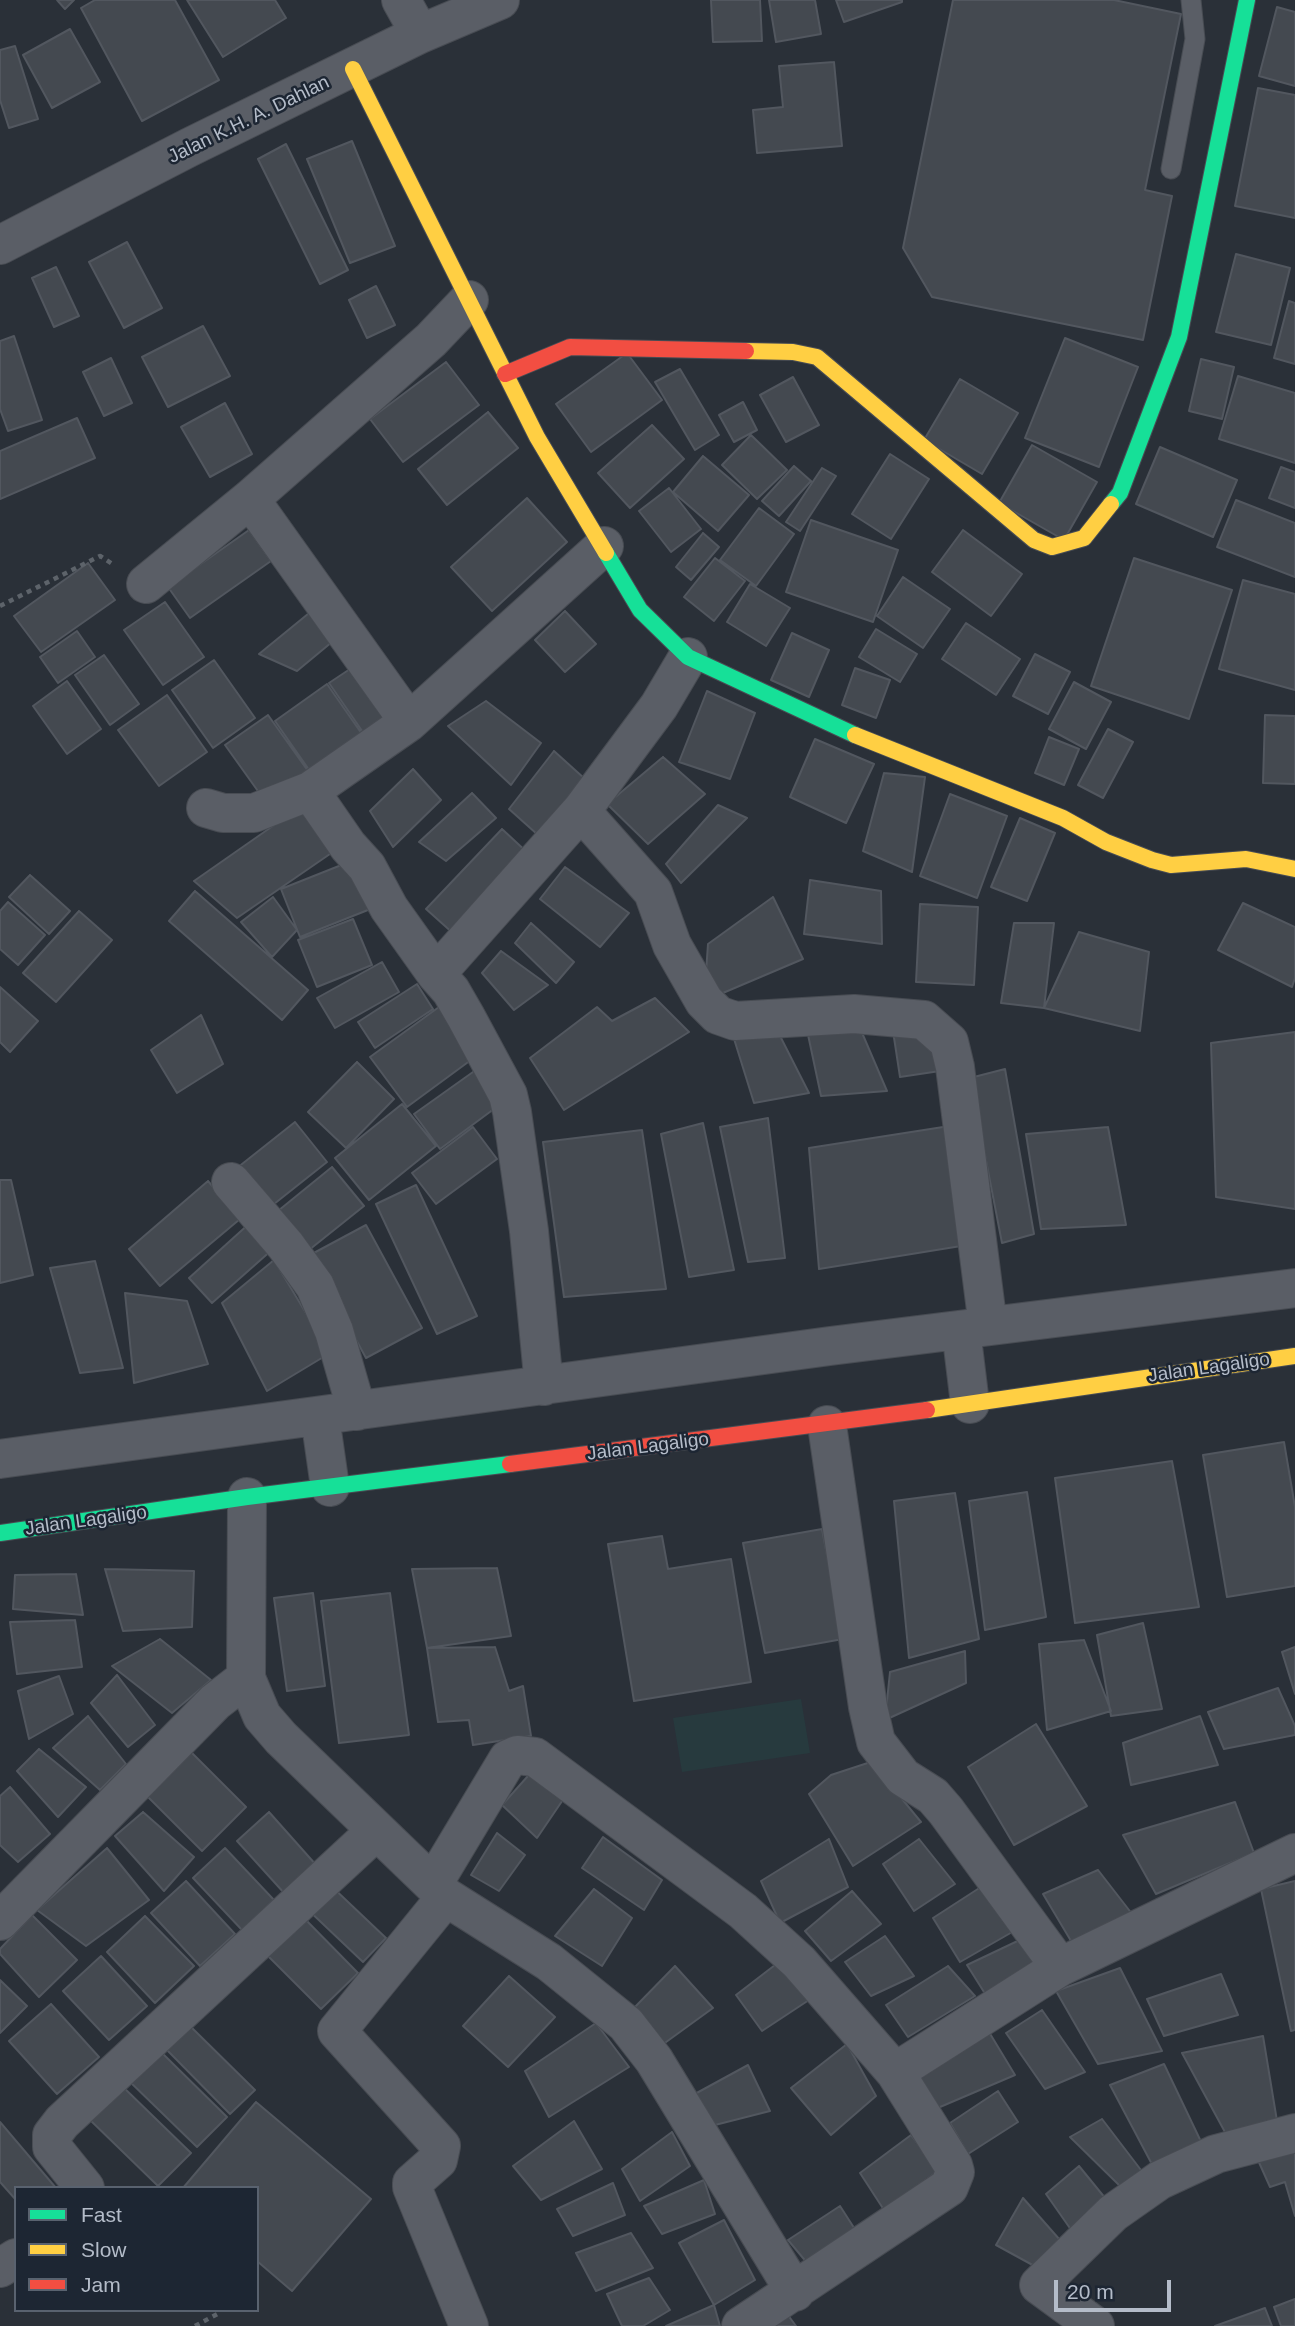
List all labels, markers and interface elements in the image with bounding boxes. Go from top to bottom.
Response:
street label: Jalan K.H. A. Dahlan [165,71,333,169]
street label: Jalan Lagaligo [1147,1348,1271,1388]
street label: Jalan Lagaligo [586,1428,710,1466]
street label: Jalan Lagaligo [24,1501,148,1541]
legend [14,2186,259,2312]
text: Fast [81,2203,122,2226]
text: Slow [81,2238,127,2261]
scale bar [1057,2266,1174,2310]
text: Jam [81,2273,121,2296]
text: 20 m [1067,2280,1114,2303]

